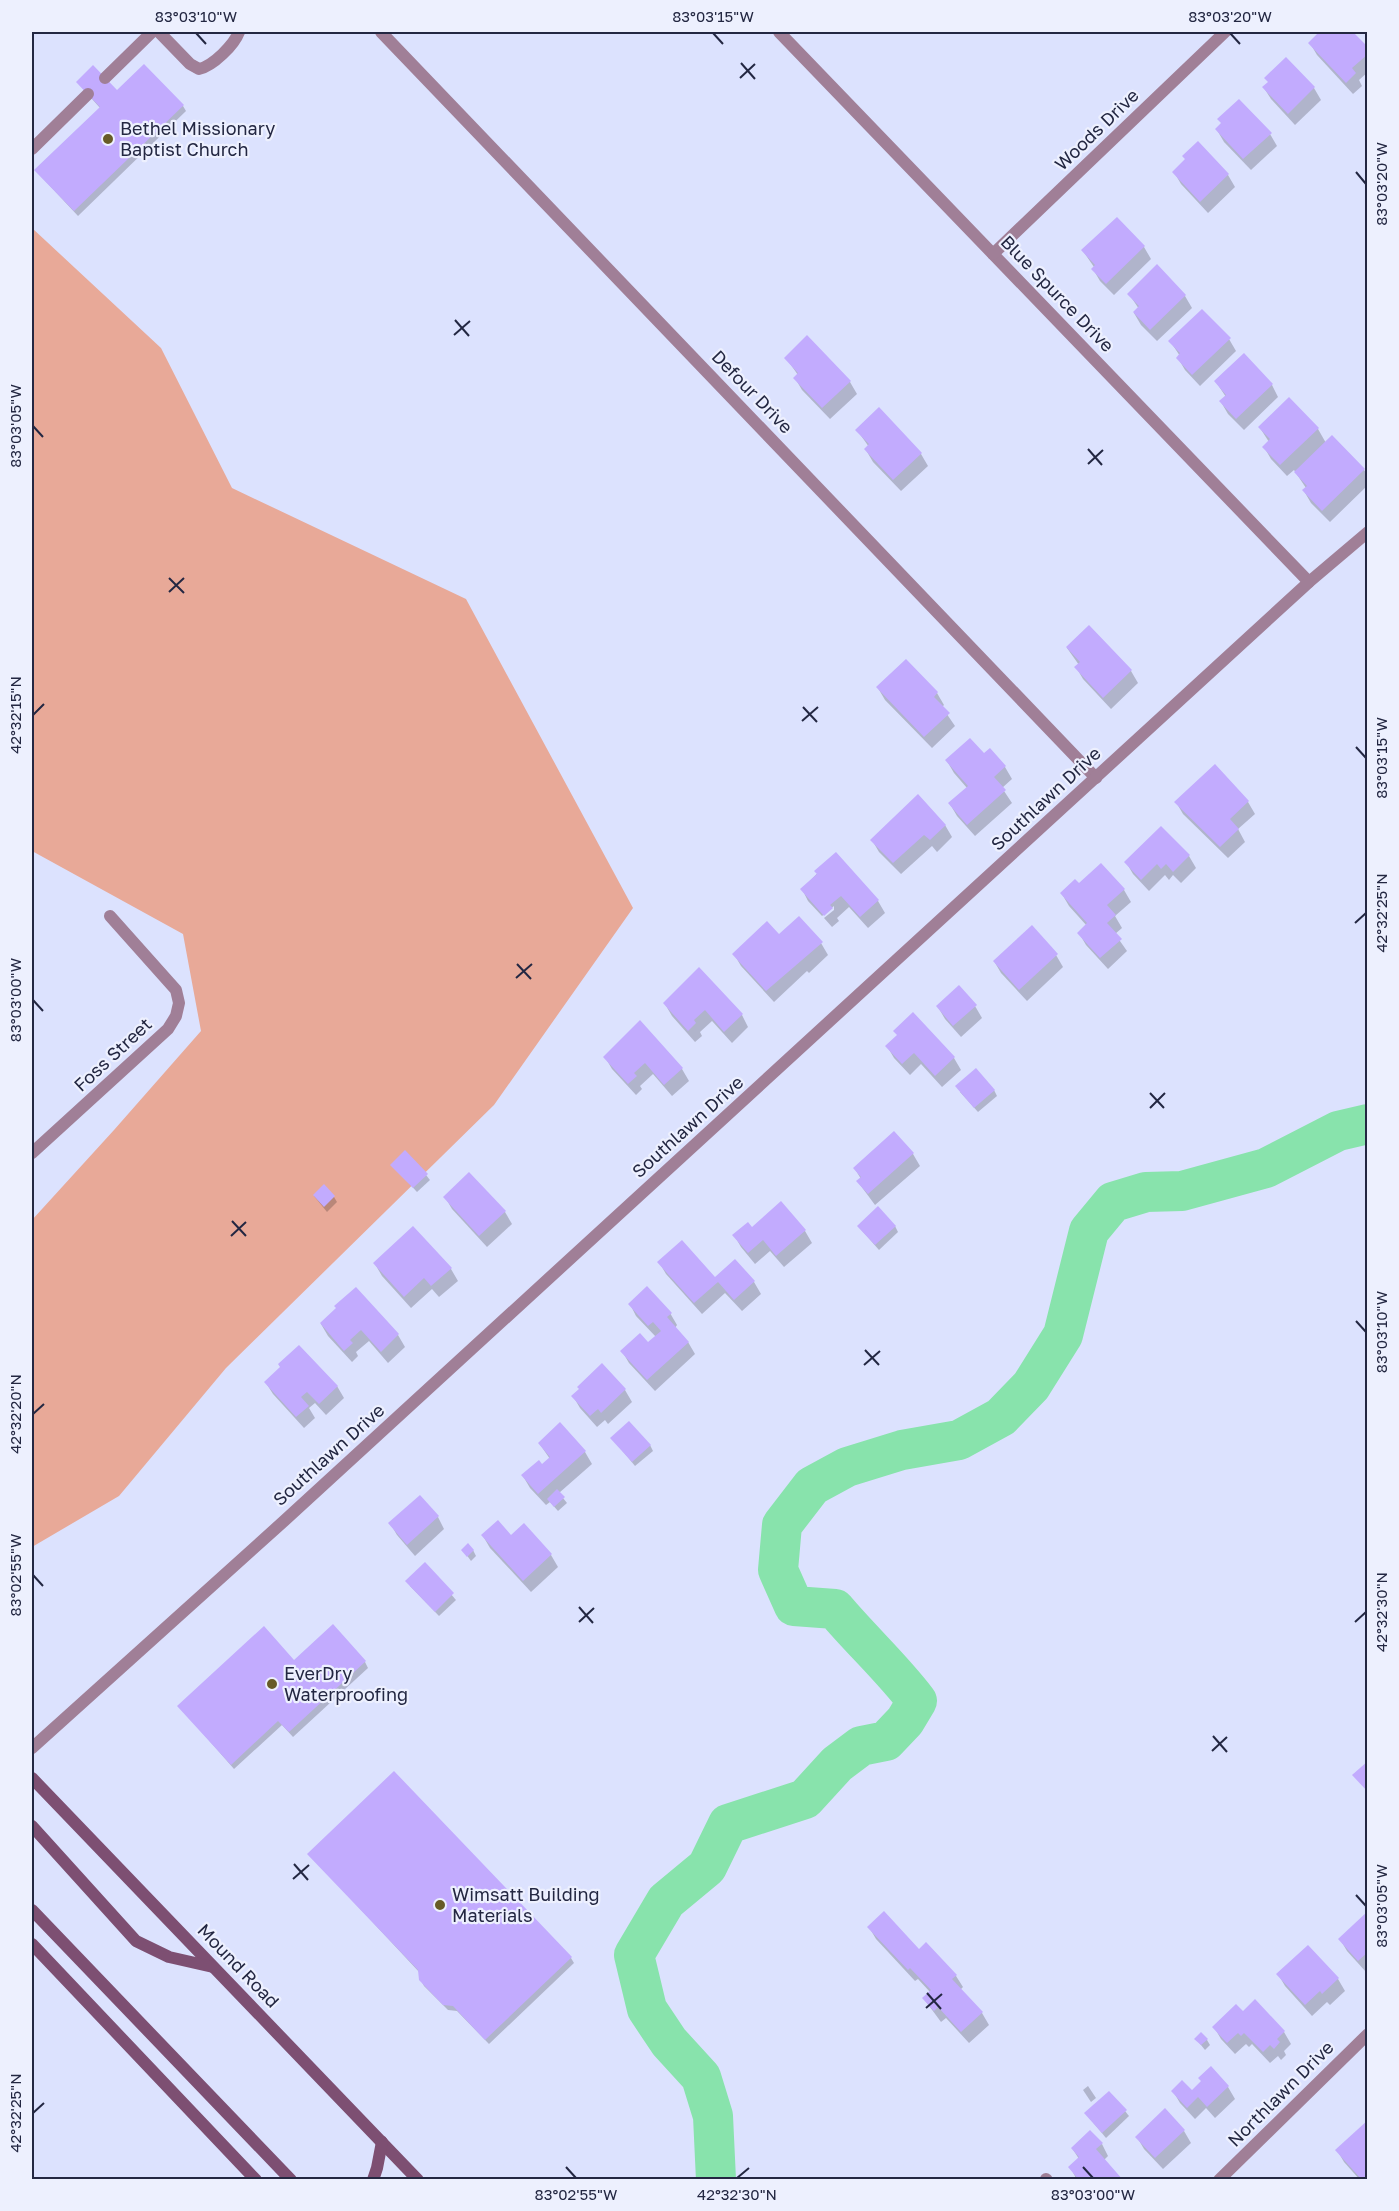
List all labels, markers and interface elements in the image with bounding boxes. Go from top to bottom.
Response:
text: 83°03'10"W [155,7,237,25]
text: 83°03'15"W [672,7,754,25]
text: 83°03'20"W [1188,7,1272,25]
street label: Woods Drive [1050,84,1143,175]
place label: Bethel Missionary Baptist Church [120,117,275,160]
marker: Bethel Missionary Baptist Church [101,132,115,146]
text: 83°03'20"W [1372,142,1390,226]
street label: Blue Spurce Drive [997,231,1119,356]
street label: Defour Drive [708,345,798,437]
text: 83°03'05"W [6,384,24,468]
text: 42°32'15"N [6,676,24,754]
text: 83°03'15"W [1372,717,1390,799]
street label: Southlawn Drive [986,742,1105,855]
text: 42°32'25"N [1372,873,1390,953]
text: 83°03'00"W [6,958,24,1042]
street label: Foss Street [69,1013,156,1096]
street label: Southlawn Drive [627,1071,747,1182]
text: 83°03'10"W [1372,1291,1390,1373]
text: 42°32'20"N [6,1374,24,1454]
street label: Southlawn Drive [268,1399,388,1510]
text: 83°02'55"W [6,1533,24,1617]
text: 42°32'30"N [1372,1572,1390,1652]
place label: EverDry Waterproofing [284,1662,408,1705]
marker: EverDry Waterproofing [265,1677,279,1691]
text: 83°03'05"W [1372,1864,1390,1948]
place label: Wimsatt Building Materials [452,1883,600,1926]
marker: Wimsatt Building Materials [433,1898,447,1912]
street label: Mound Road [193,1919,284,2012]
street label: Northlawn Drive [1223,2036,1338,2151]
text: 42°32'25"N [6,2073,24,2153]
text: 83°02'55"W [534,2185,618,2203]
text: 42°32'30"N [697,2185,777,2203]
text: 83°03'00"W [1051,2185,1135,2203]

